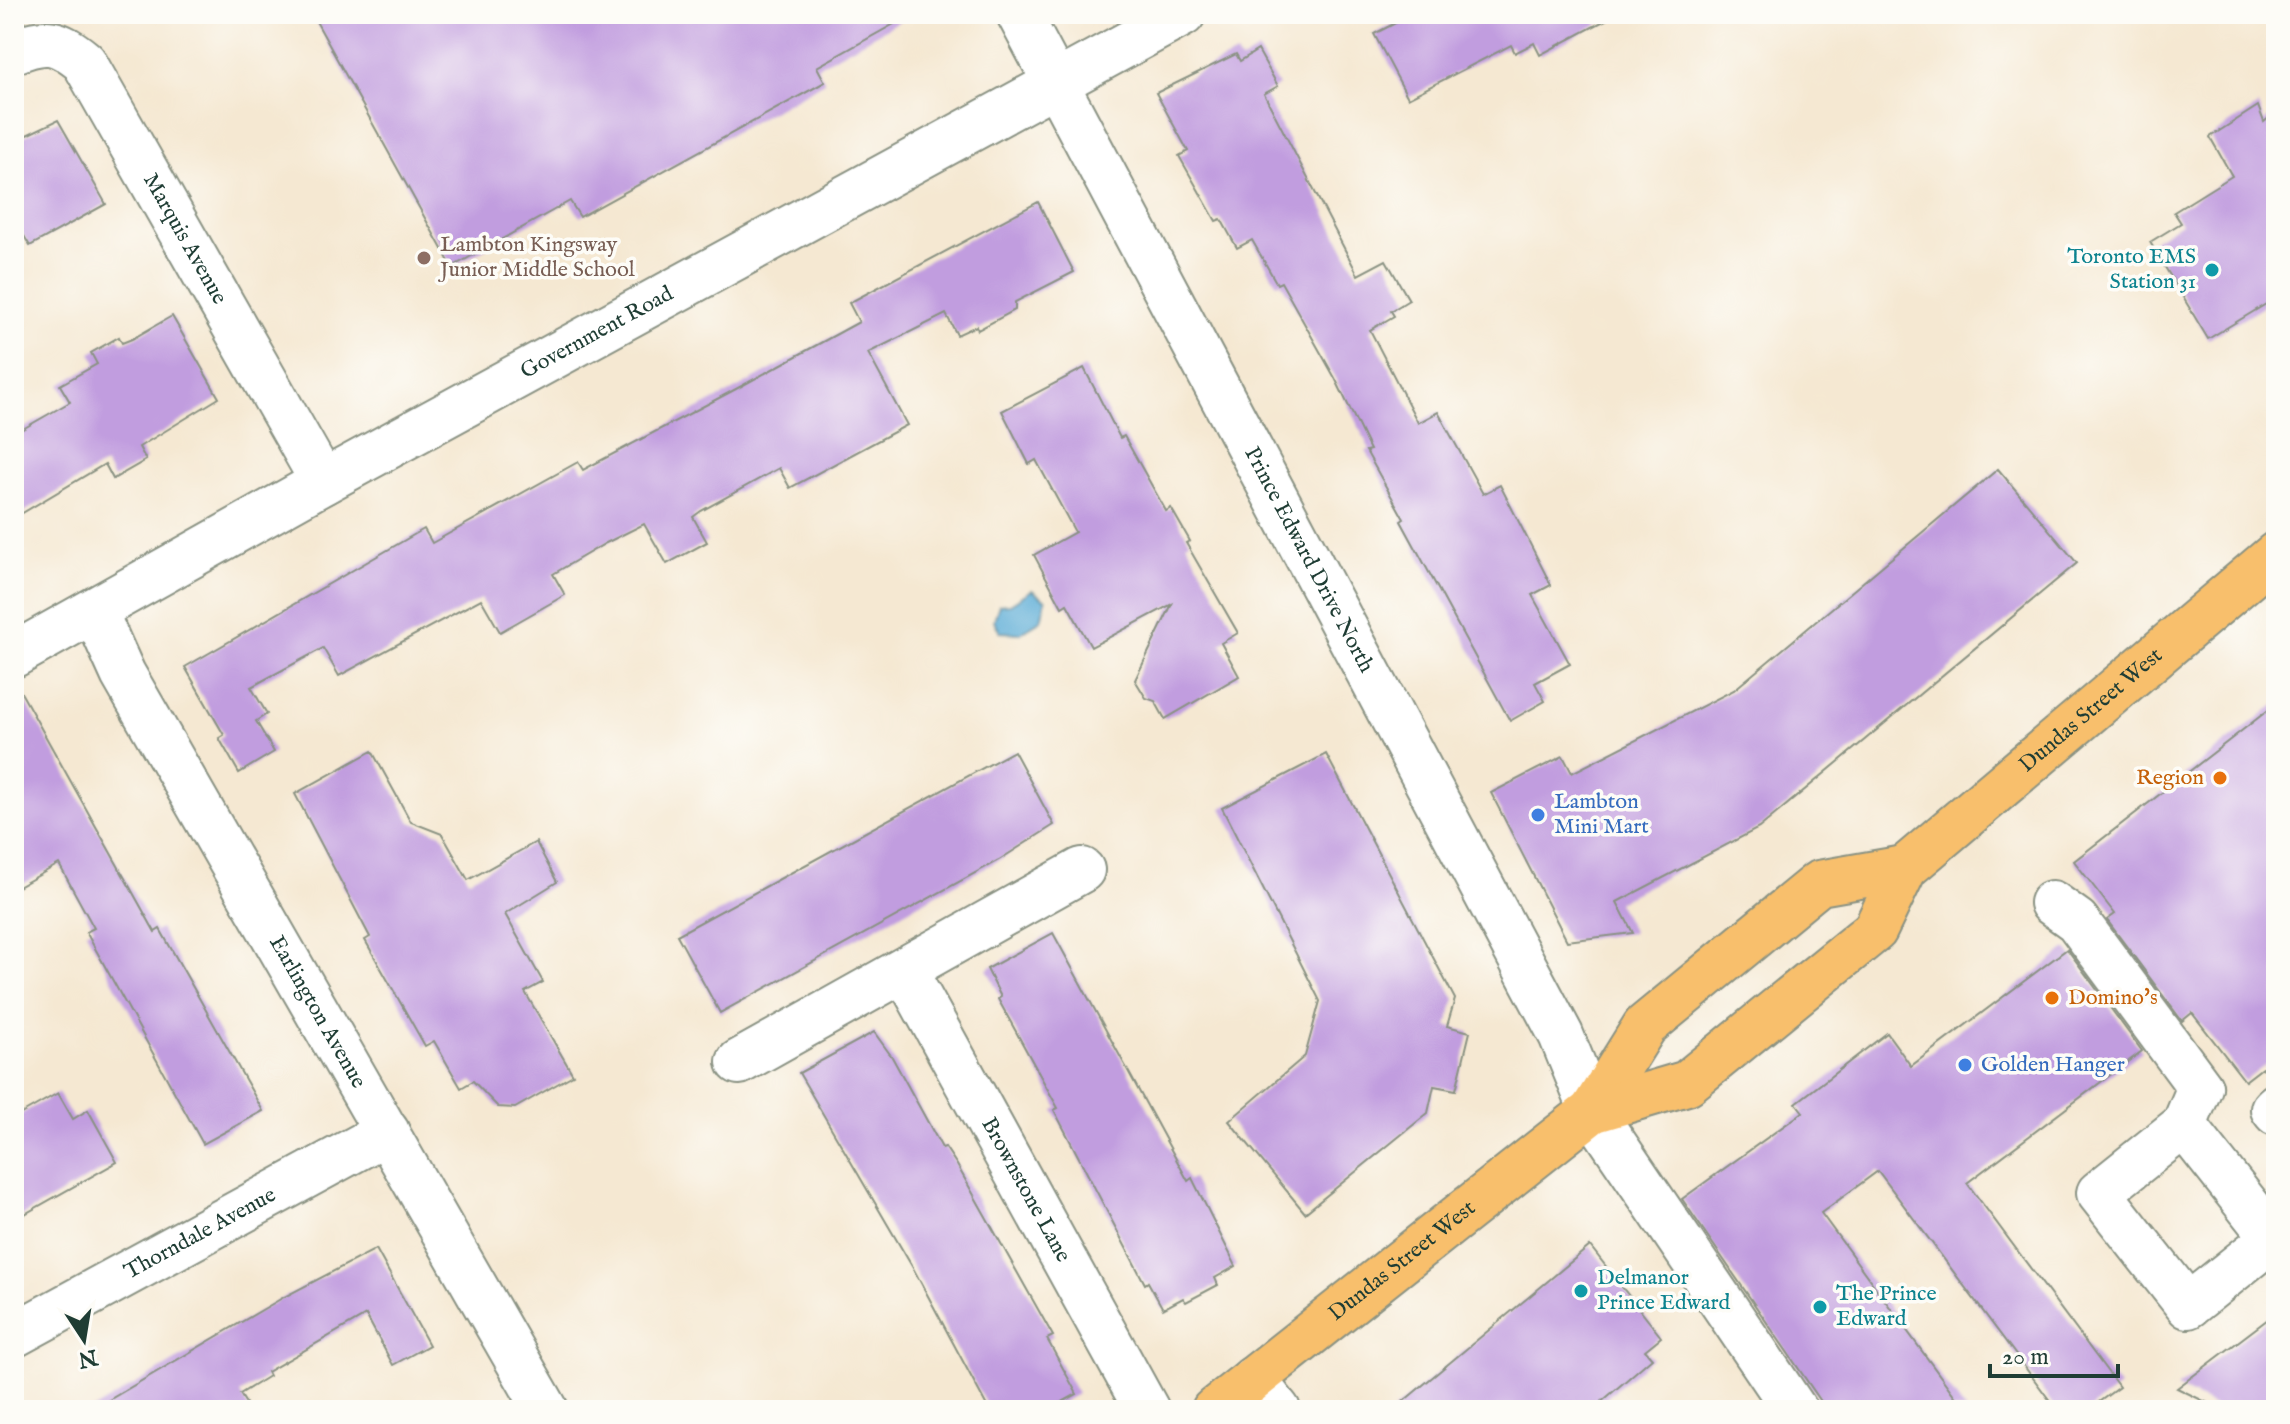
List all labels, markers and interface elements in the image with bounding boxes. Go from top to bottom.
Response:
street label: Marquis Avenue [136,168,233,309]
place label: Lambton Kingsway Junior Middle School [437,231,635,284]
place label: Toronto EMS Station 31 [2067,243,2196,296]
marker: Lambton Kingsway Junior Middle School [415,249,433,267]
marker: Toronto EMS Station 31 [2203,261,2221,279]
street label: Government Road [516,280,678,386]
street label: Prince Edward Drive North [1237,442,1380,678]
street label: Dundas Street West [2014,642,2169,779]
place label: Region [2136,764,2204,792]
marker: Region [2211,769,2229,787]
place label: Lambton Mini Mart [1554,788,1649,841]
marker: Lambton Mini Mart [1529,806,1547,824]
street label: Earlington Avenue [262,931,372,1093]
place label: Domino's [2068,984,2158,1012]
marker: Domino's [2043,989,2061,1007]
place label: Golden Hanger [1981,1051,2125,1079]
marker: Golden Hanger [1956,1056,1974,1074]
street label: Brownstone Lane [975,1113,1077,1267]
street label: Thorndale Avenue [119,1181,281,1286]
street label: Dundas Street West [1323,1194,1482,1328]
place label: Delmanor Prince Edward [1597,1264,1731,1317]
place label: The Prince Edward [1836,1280,1937,1333]
marker: Delmanor Prince Edward [1572,1282,1590,1300]
marker: The Prince Edward [1811,1298,1829,1316]
north arrow [44,1300,124,1380]
scale bar [1990,1328,2118,1378]
text: N [76,1342,101,1373]
text: 20 m [2002,1342,2049,1373]

